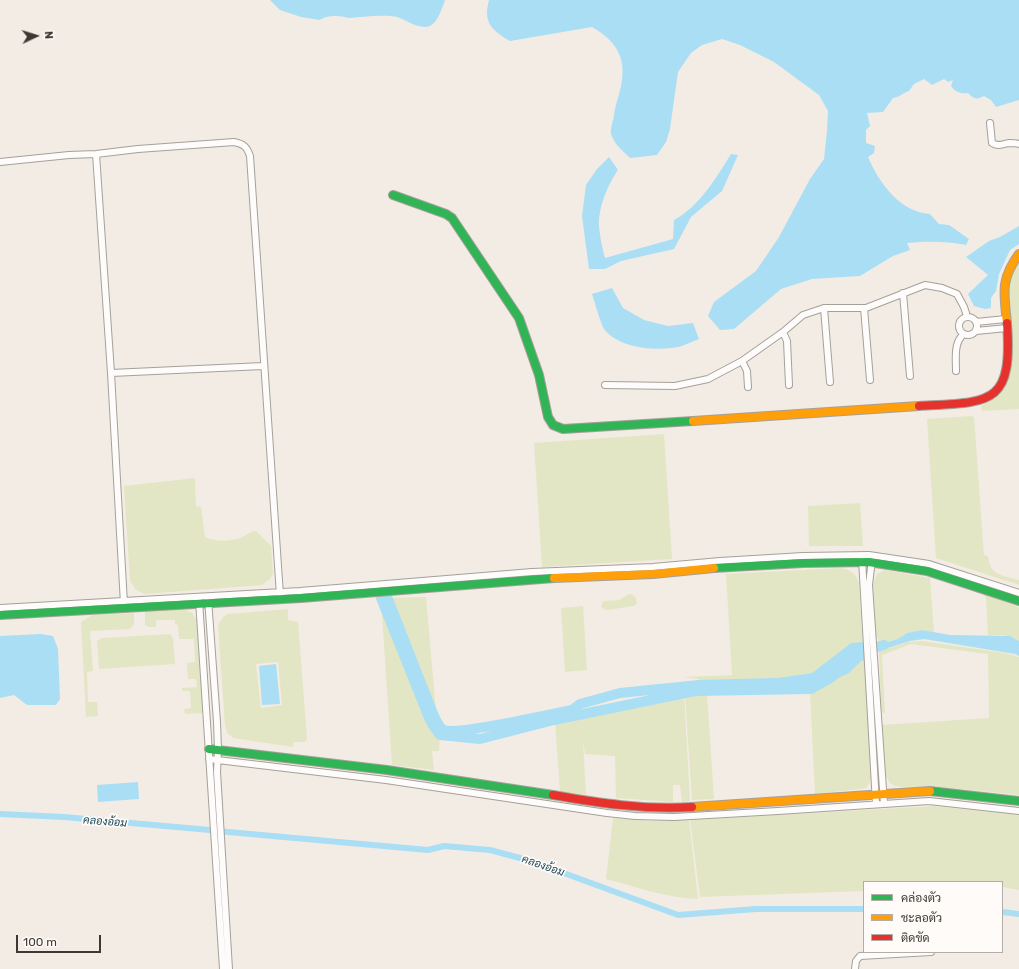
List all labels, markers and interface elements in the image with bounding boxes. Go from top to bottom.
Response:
north arrow [16,16,56,56]
text: N [42,31,55,40]
water label: คลองอ้อม [83,814,127,830]
water label: คลองอ้อม [520,853,566,879]
legend [863,881,1003,953]
text: คล่องตัว [901,891,941,905]
text: ชะลอตัว [901,911,942,925]
scale bar [18,927,103,953]
text: ติดขัด [901,931,930,945]
text: 100 m [23,935,57,949]

